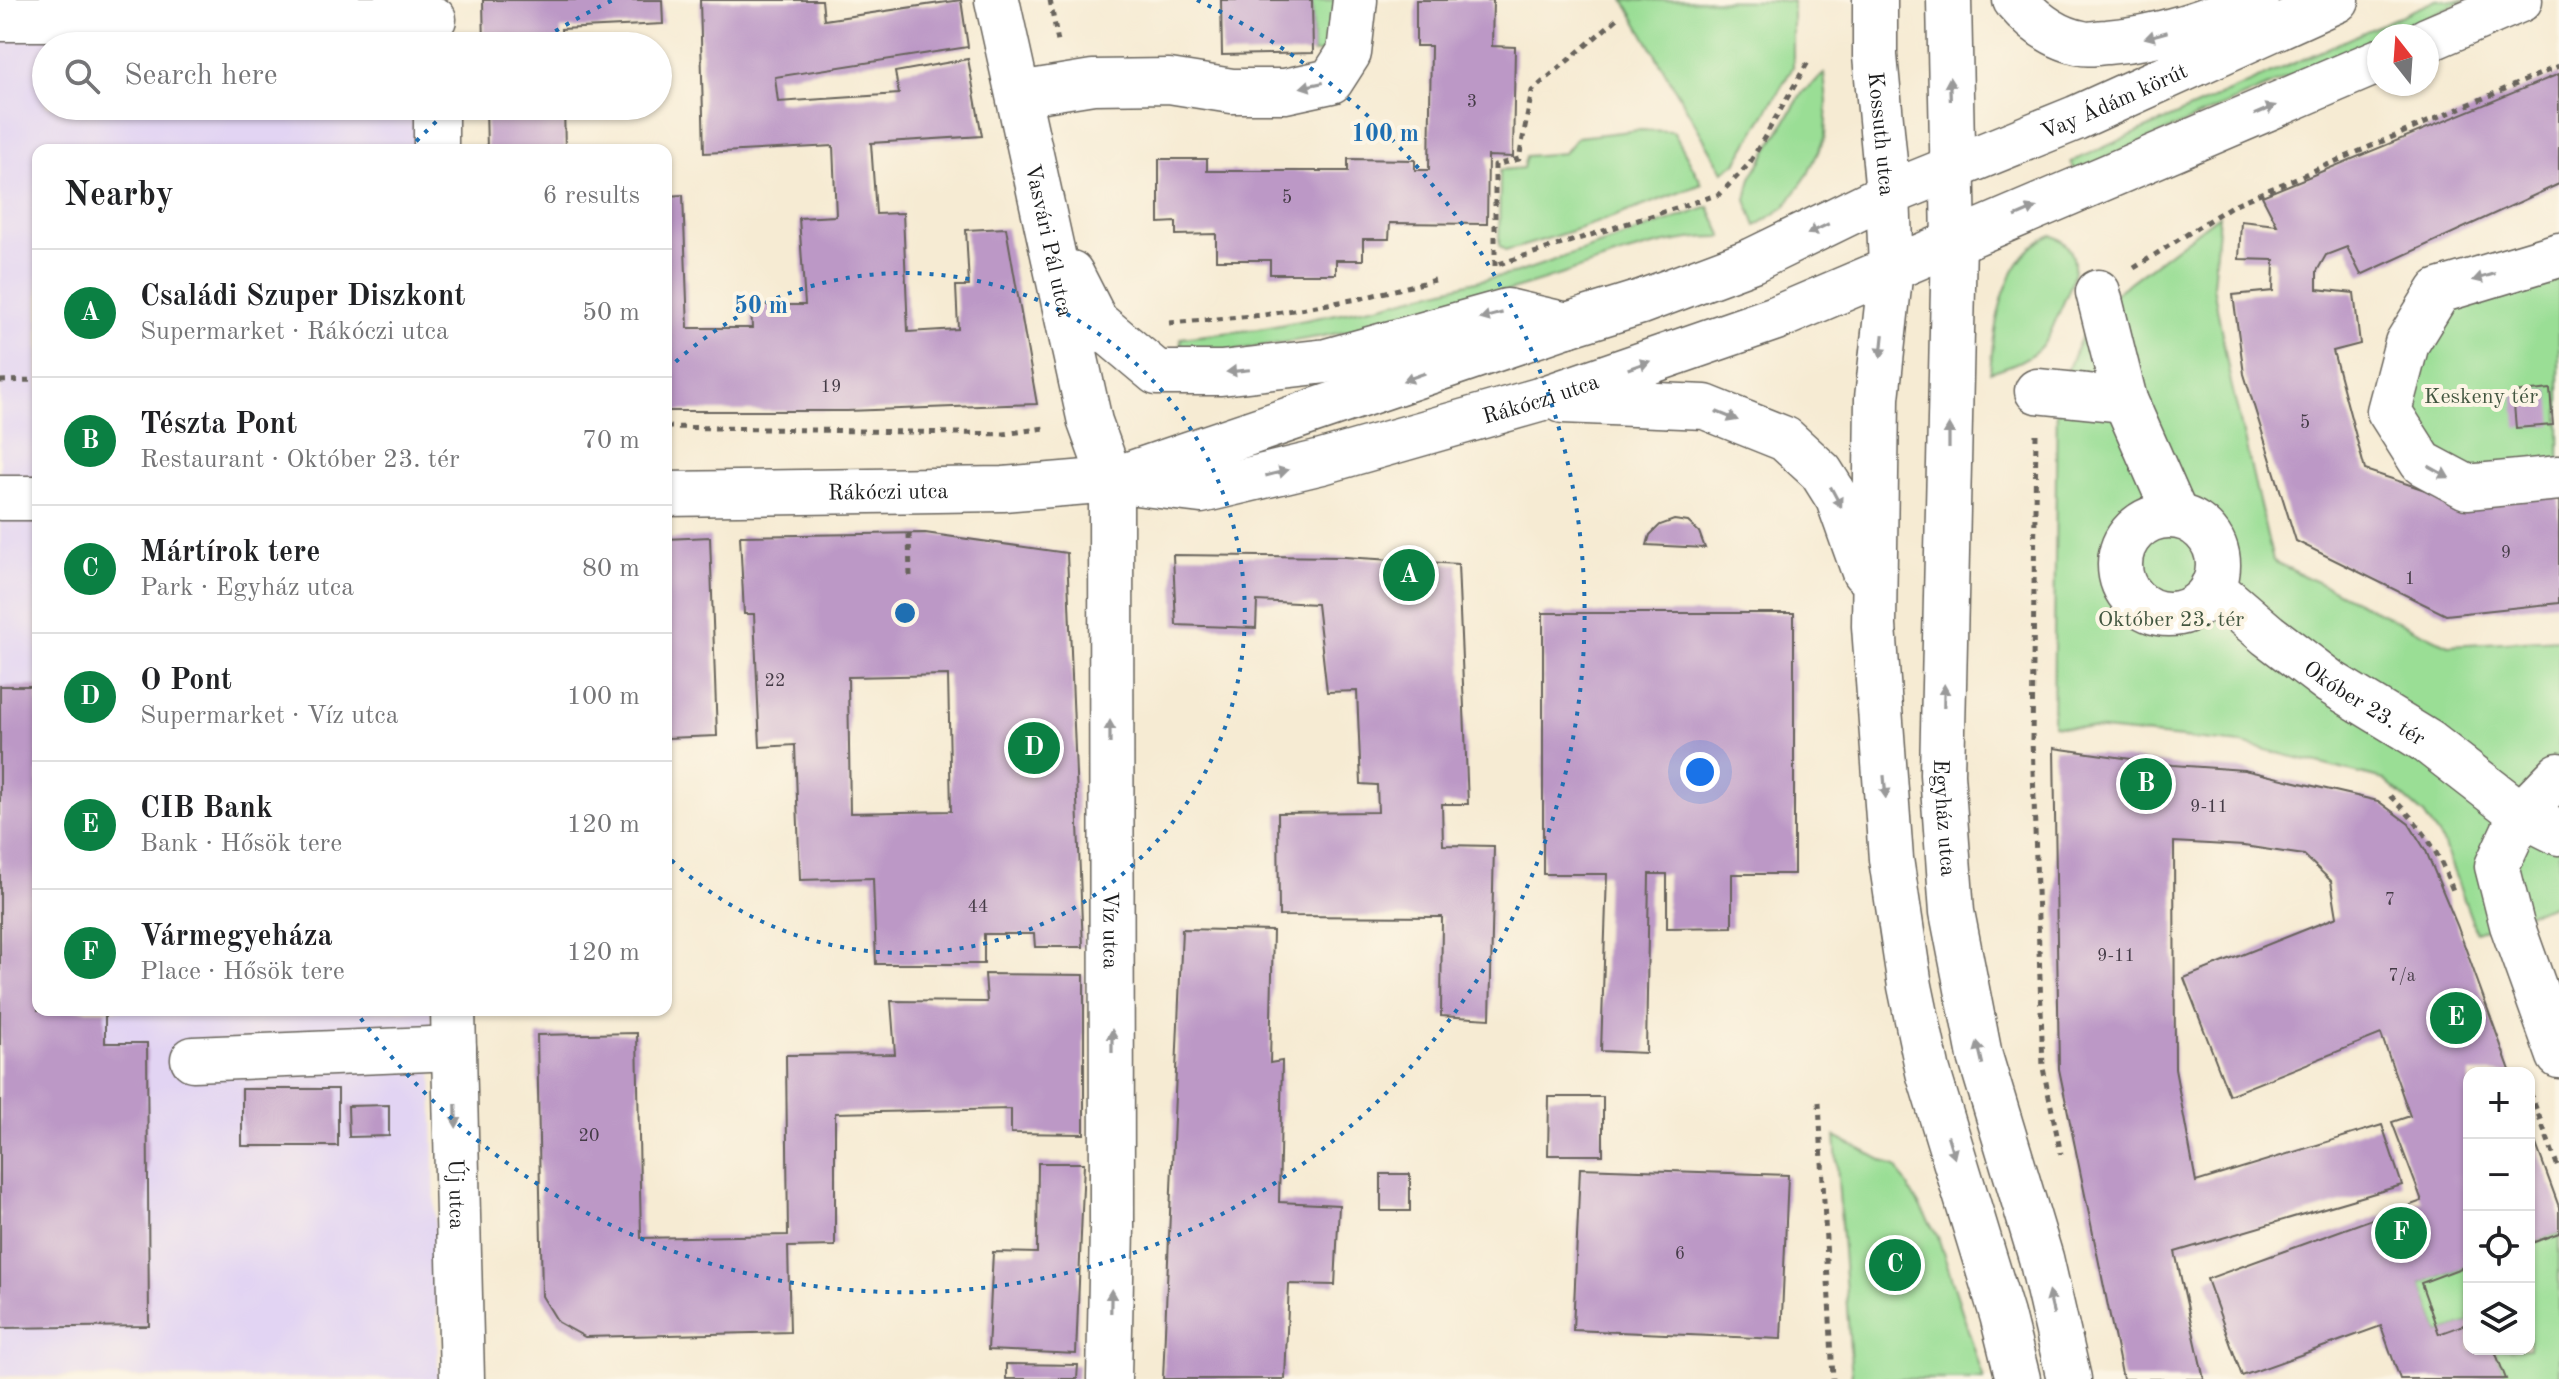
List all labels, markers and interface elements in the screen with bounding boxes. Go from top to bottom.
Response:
north arrow [2367,24,2439,96]
one-way arrow [2143,29,2167,42]
search box [32,32,672,120]
icon: search [60,54,104,98]
street label: Vay Ádám körút [2038,60,2191,144]
text: Search here [124,61,278,91]
street label: Kossuth utca [1864,71,1897,197]
one-way arrow [1943,76,1956,101]
one-way arrow [1300,79,1325,92]
house number: 3 [1467,93,1477,111]
one-way arrow [2254,103,2277,116]
text: 100 m [1351,123,1419,147]
street label: Vasvári Pál utca [1021,162,1076,319]
text: Nearby [64,179,174,213]
text: 6 results [542,183,640,209]
house number: 5 [1282,189,1292,207]
one-way arrow [2014,205,2038,218]
one-way arrow [1806,222,1829,235]
one-way arrow [2472,271,2496,284]
text: Családi Szuper Diszkont [140,282,465,312]
text: 50 m [734,294,788,319]
text: A [80,300,100,326]
text: 50 m [582,300,640,326]
one-way arrow [1479,310,1503,323]
text: Supermarket · Rákóczi utca [140,319,449,345]
one-way arrow [1876,334,1889,359]
one-way arrow [1628,358,1652,370]
one-way arrow [1225,365,1250,378]
one-way arrow [1402,371,1426,383]
street label: Rákóczi utca [1480,371,1602,429]
house number: 19 [821,378,841,396]
park label: Keskeny tér [2424,386,2538,408]
text: Tészta Pont [140,410,297,440]
one-way arrow [1715,410,1739,423]
house number: 5 [2300,414,2310,432]
one-way arrow [1943,423,1955,448]
text: B [81,428,99,454]
text: 70 m [582,428,640,454]
text: Restaurant · Október 23. tér [140,447,460,473]
one-way arrow [1264,466,1289,479]
one-way arrow [2428,466,2451,479]
street label: Rákóczi utca [828,481,948,505]
one-way arrow [1828,486,1842,508]
text: Mártírok tere [140,538,320,568]
house number: 9 [2501,544,2511,562]
pin: A [1383,545,1435,605]
text: C [81,556,99,582]
text: 80 m [582,556,640,582]
house number: 1 [2405,570,2415,588]
text: Park · Egyház utca [140,575,354,601]
centre of rings [891,599,919,627]
park label: Október 23. tér [2098,609,2244,631]
street label: Okóber 23. tér [2299,657,2429,751]
text: O Pont [140,666,232,696]
house number: 22 [765,672,785,690]
one-way arrow [1937,683,1950,708]
text: D [80,684,100,710]
text: 100 m [567,684,640,710]
text: Supermarket · Víz utca [140,703,399,729]
pin: D [1008,718,1060,778]
one-way arrow [1104,719,1116,744]
your location [1680,752,1720,792]
pin: B [2120,754,2172,814]
street label: Egyház utca [1929,759,1958,877]
one-way arrow [1879,775,1892,800]
text: CIB Bank [140,794,273,824]
house number: 9-11 [2190,798,2228,816]
text: E [81,812,99,838]
text: 120 m [567,812,640,838]
text: Bank · Hősök tere [140,831,342,857]
street label: Víz utca [1099,891,1121,969]
house number: 7 [2385,891,2395,909]
house number: 44 [968,898,988,916]
text: Vármegyeháza [140,922,333,952]
text: F [81,940,99,966]
text: 120 m [567,940,640,966]
house number: 9-11 [2097,947,2135,965]
text: Place · Hősök tere [140,959,345,985]
house number: 7/a [2388,967,2416,985]
pin: E [2430,988,2482,1048]
one-way arrow [1105,1028,1118,1053]
one-way arrow [1973,1040,1986,1065]
map controls [2463,1067,2535,1355]
button: + [2463,1067,2535,1139]
one-way arrow [450,1104,462,1129]
house number: 20 [579,1127,599,1145]
one-way arrow [1945,1135,1958,1159]
button: − [2463,1139,2535,1211]
street label: Új utca [444,1158,470,1230]
pin: F [2375,1203,2427,1263]
button: locate [2463,1211,2535,1283]
pin: C [1869,1235,1921,1295]
house number: 6 [1675,1245,1685,1263]
button: layers [2463,1283,2535,1355]
one-way arrow [1104,1288,1117,1313]
one-way arrow [2044,1291,2057,1316]

